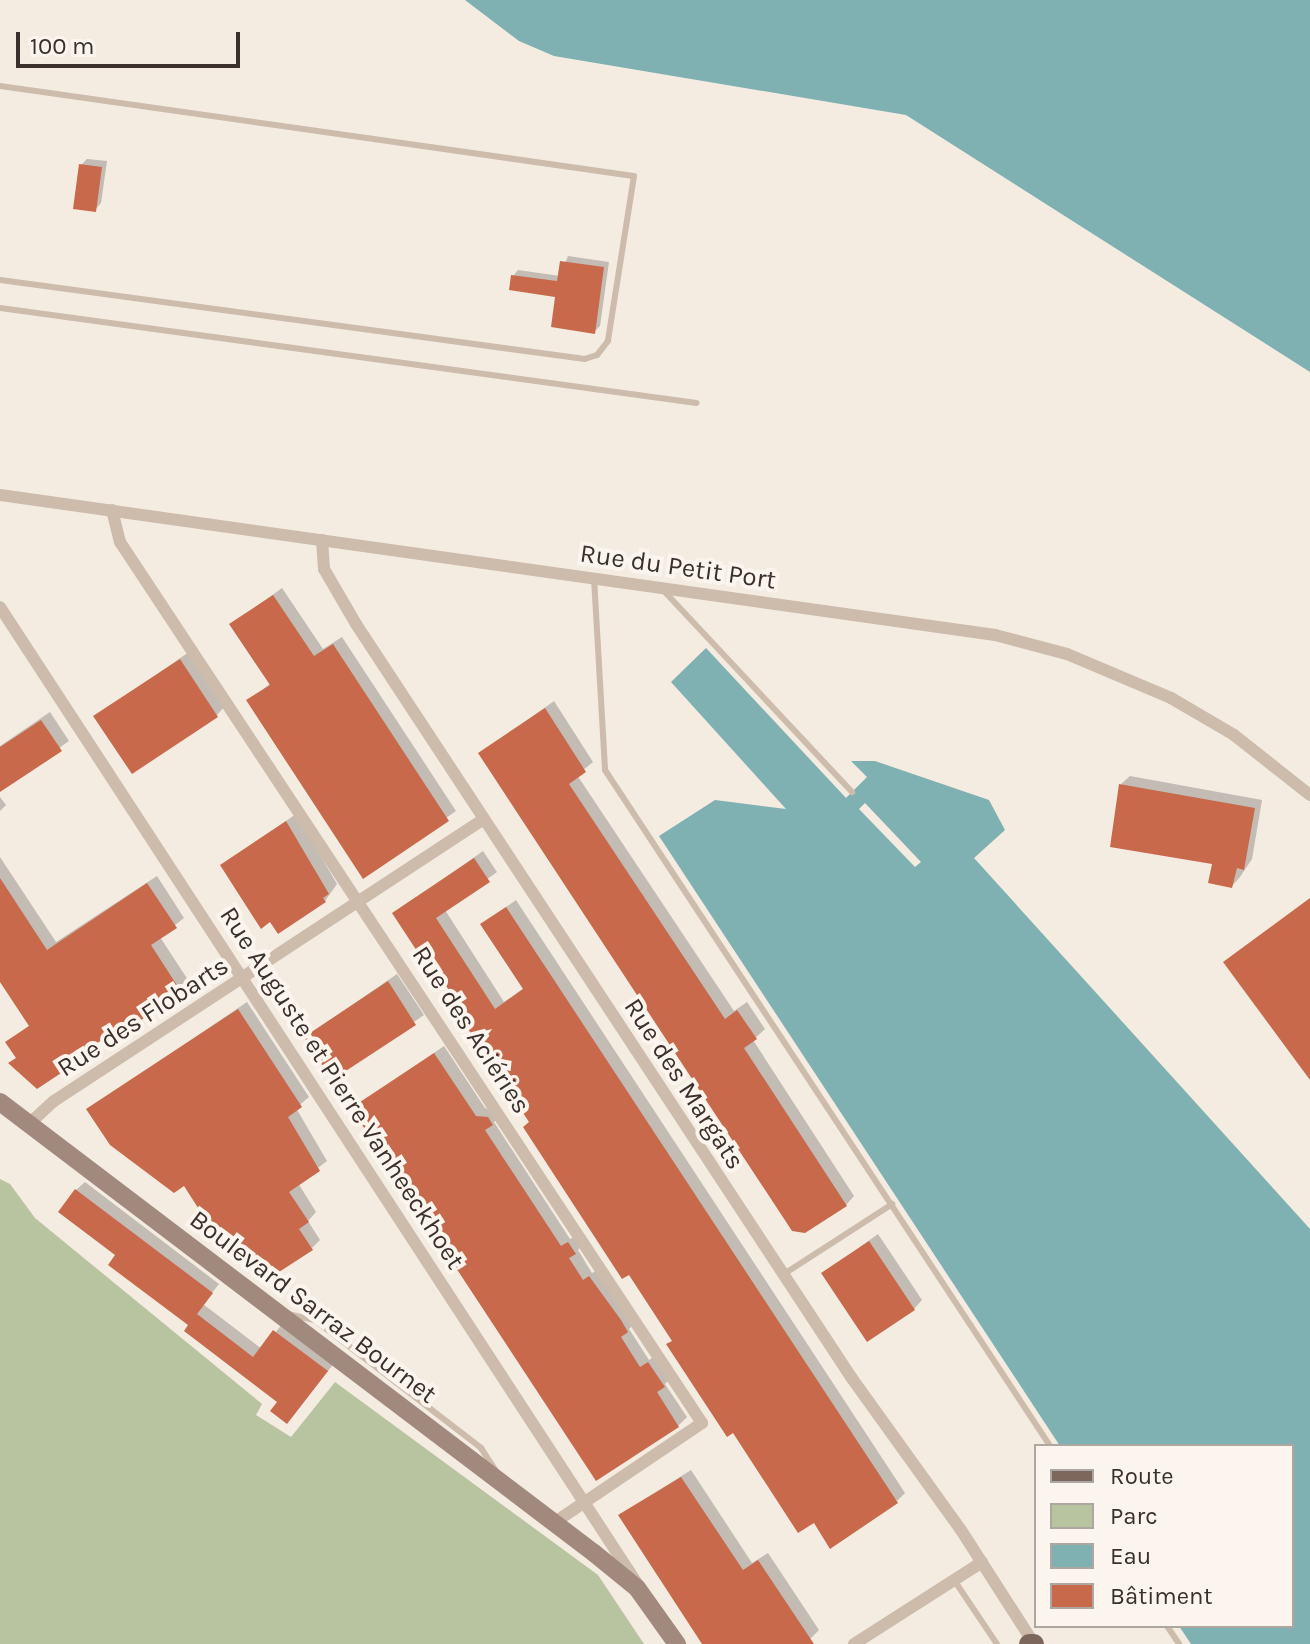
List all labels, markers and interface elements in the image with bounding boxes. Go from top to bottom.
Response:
scale bar [20,16,244,66]
text: 100 m [30,32,95,60]
street label: Rue du Petit Port [578,538,778,596]
street label: Rue Auguste et Pierre Vanheeckhoet [213,901,471,1275]
street label: Rue des Aciéries [405,940,537,1120]
street label: Rue des Flobarts [52,950,234,1084]
street label: Rue des Margats [617,993,751,1175]
street label: Boulevard Sarraz Bournet [183,1204,443,1410]
legend [1034,1444,1294,1628]
text: Route [1110,1462,1174,1490]
text: Parc [1110,1502,1158,1530]
text: Eau [1110,1542,1151,1570]
text: Bâtiment [1110,1582,1213,1610]

